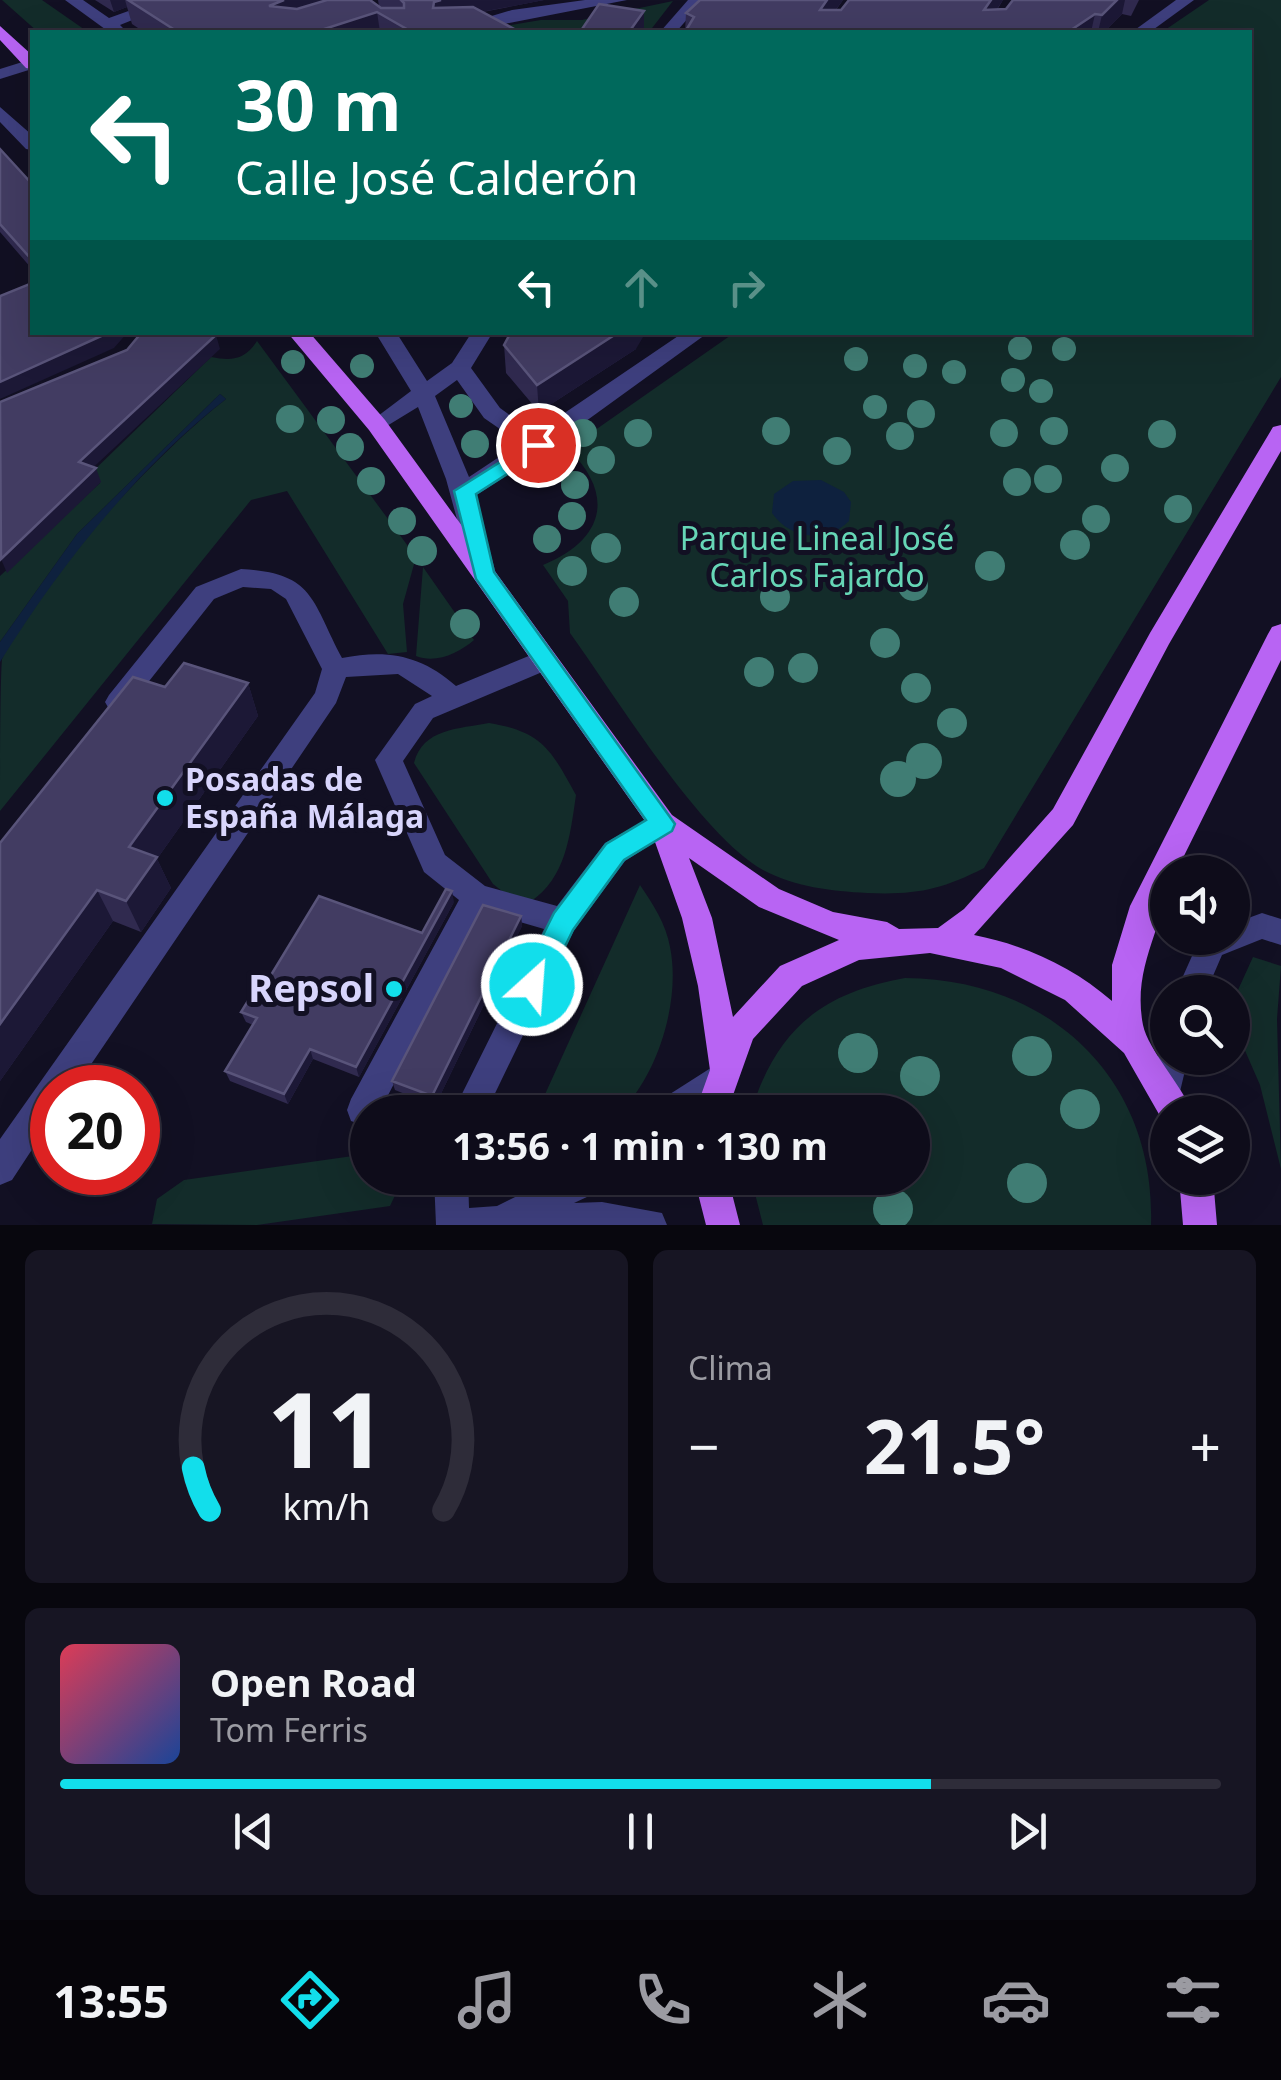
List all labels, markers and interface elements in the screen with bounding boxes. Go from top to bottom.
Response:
text: 30 m [235,56,402,152]
icon: left [70,70,200,200]
text: Calle José Calderón [235,147,638,208]
icon: left [509,260,564,315]
icon: ahead [614,260,669,315]
icon: right [719,260,774,315]
pin [496,403,581,488]
icon: arrive [511,418,566,473]
park label: Parque Lineal José Carlos Fajardo [680,516,954,596]
place label: Posadas de España Málaga [185,757,424,837]
marker: Posadas de España Málaga [154,787,176,809]
map controls [1150,855,1250,1195]
button: sound [1150,855,1250,955]
position arrow [480,933,584,1037]
place label: Repsol [248,961,374,1013]
button: search [1150,975,1250,1075]
marker: Repsol [383,978,405,1000]
speed limit sign: 20 [30,1065,160,1195]
button: layers [1150,1095,1250,1195]
text: 13:56 · 1 min · 130 m [452,1119,828,1171]
text: Clima [688,1346,773,1389]
text: 11 [267,1357,386,1498]
text: 21.5° [864,1394,1045,1496]
text: − [688,1408,719,1483]
text: + [1190,1408,1221,1483]
text: km/h [283,1482,370,1530]
text: Open Road [210,1656,417,1708]
text: Tom Ferris [210,1708,368,1751]
icon: previous [226,1804,281,1859]
icon: pause [613,1804,668,1859]
icon: next [1000,1804,1055,1859]
icon: directions [275,1965,345,2035]
icon: music [452,1965,522,2035]
icon: phone [628,1965,698,2035]
icon: climate [805,1965,875,2035]
icon: car [981,1965,1051,2035]
icon: filters [1158,1965,1228,2035]
text: 13:55 [53,1970,169,2031]

